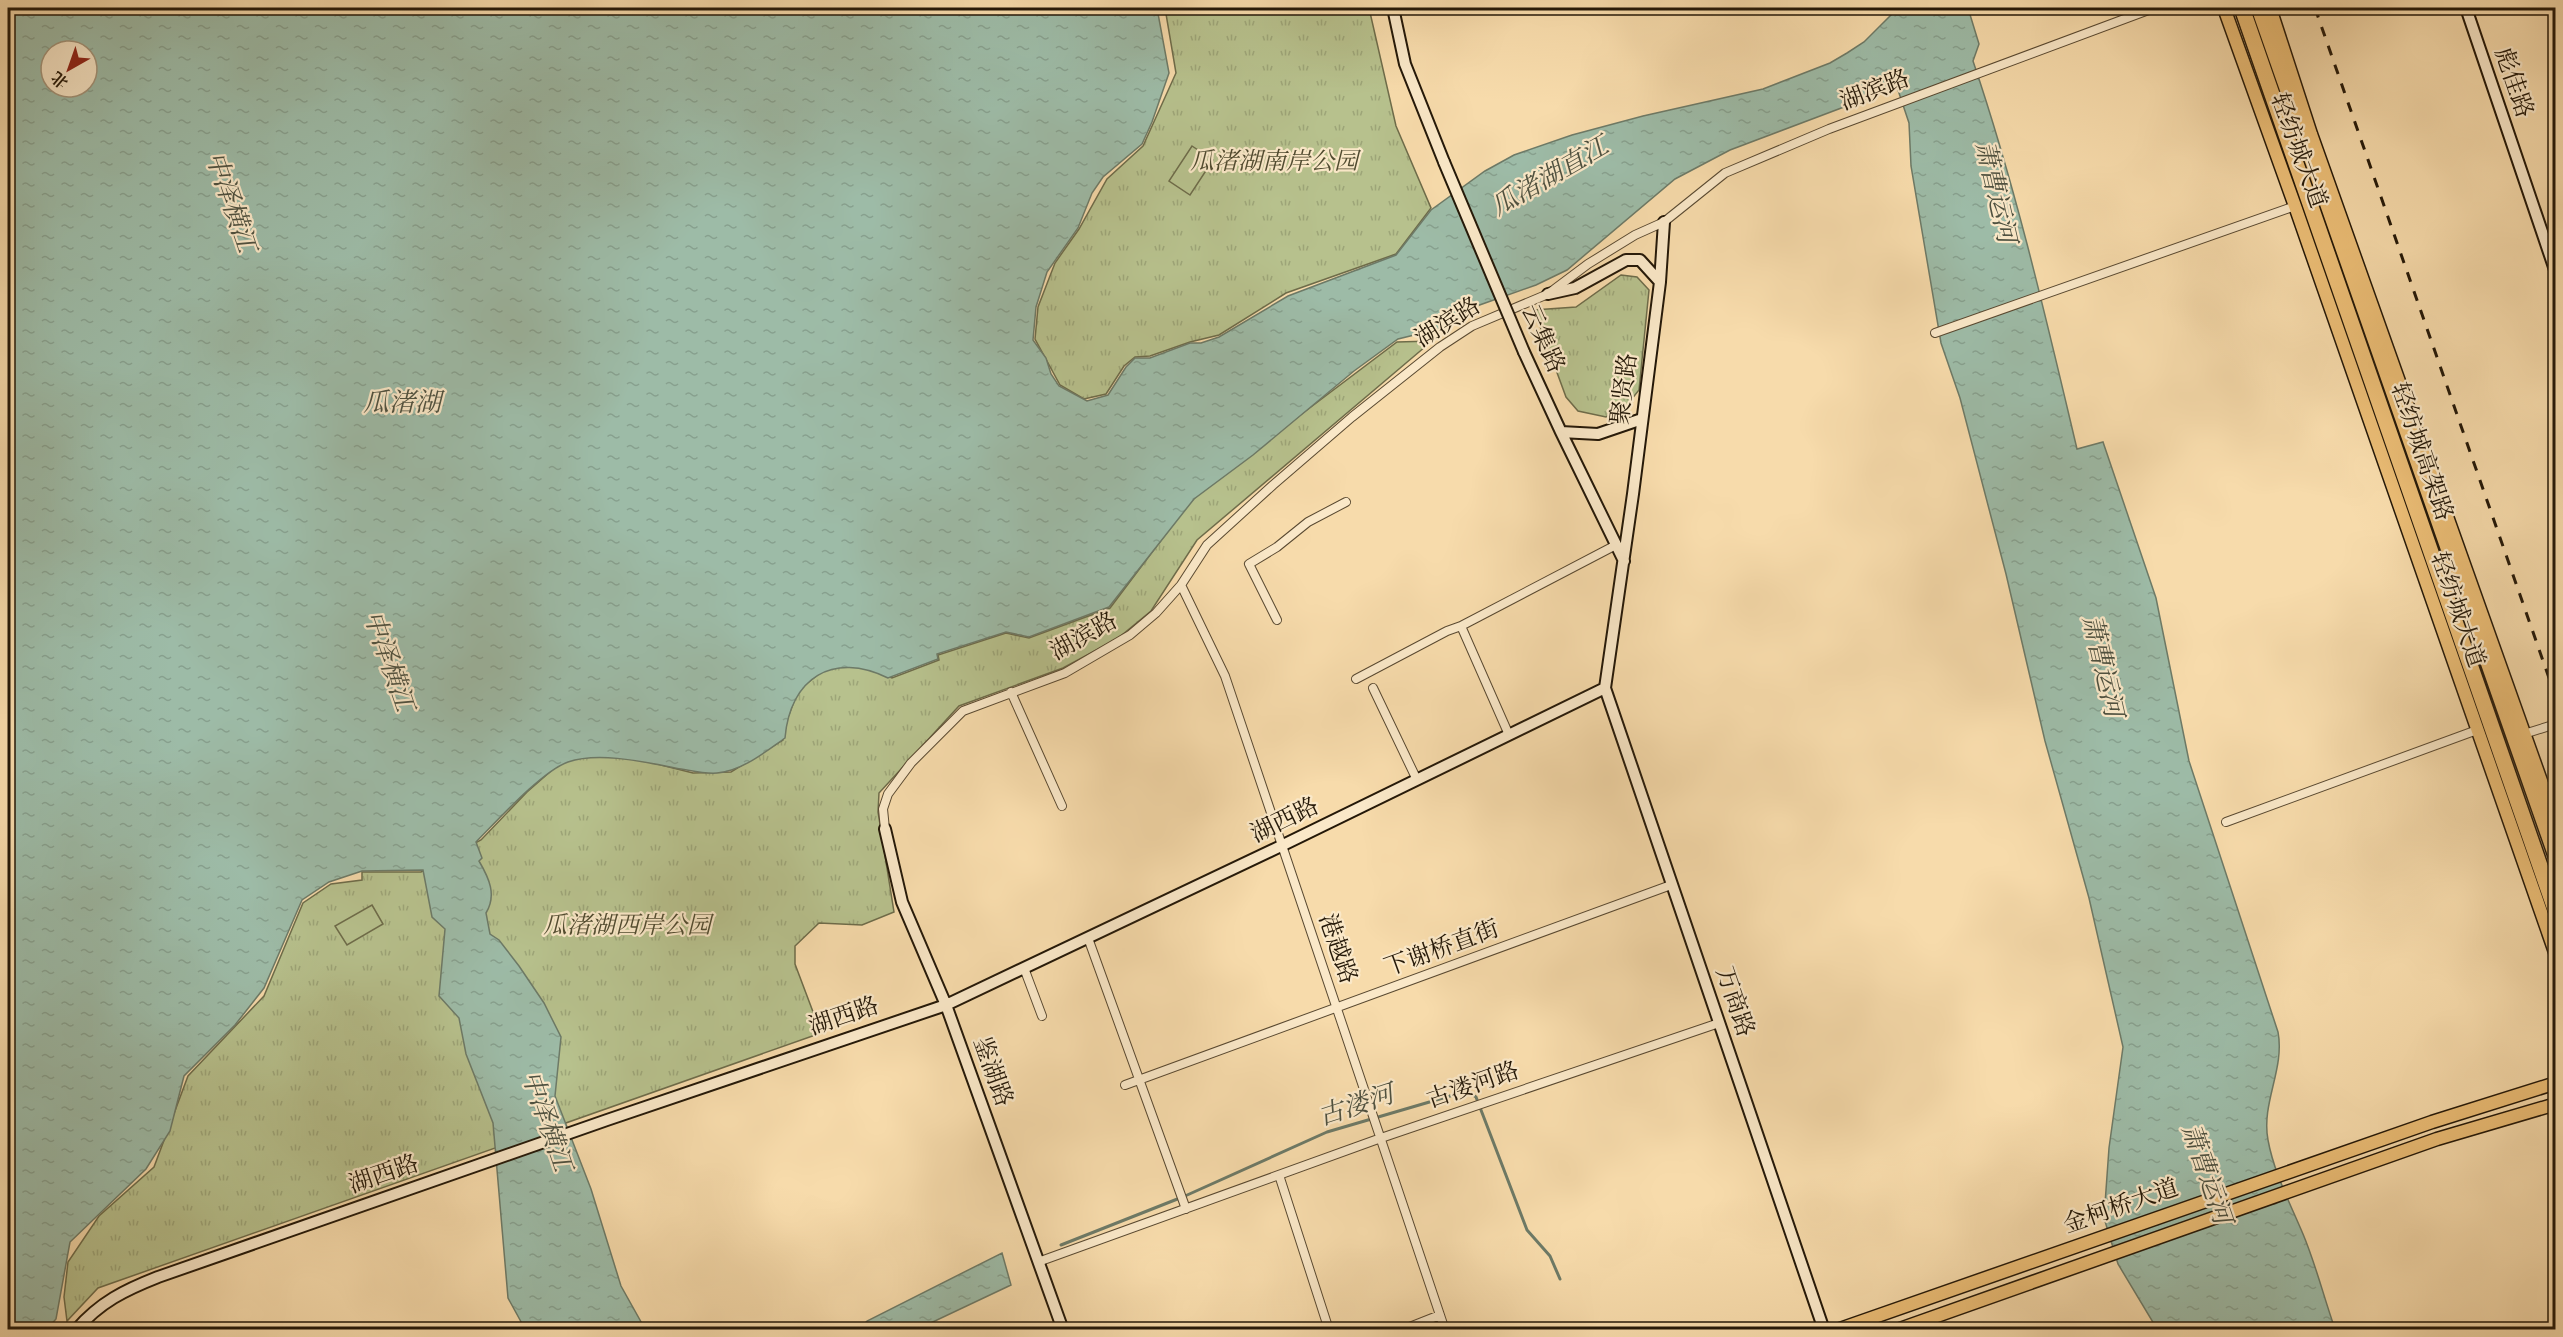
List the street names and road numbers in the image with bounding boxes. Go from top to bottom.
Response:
street label: 彪佳路 [2487,44,2539,122]
street label: 湖滨路 [1836,64,1914,118]
street label: 轻纺城大道 [2263,89,2333,213]
street label: 湖滨路 [1409,291,1487,355]
street label: 云集路 [1513,300,1571,378]
street label: 聚贤路 [1605,351,1645,427]
street label: 轻纺城高架路 [2383,379,2459,525]
street label: 轻纺城大道 [2423,548,2491,672]
street label: 湖滨路 [1045,606,1123,668]
street label: 湖西路 [1246,791,1324,851]
street label: 港越路 [1311,910,1363,988]
street label: 下谢桥直街 [1380,914,1504,984]
street label: 万商路 [1708,963,1760,1041]
street label: 湖西路 [805,991,883,1043]
street label: 鉴湖路 [965,1033,1019,1111]
street label: 古溇河路 [1423,1056,1523,1116]
street label: 湖西路 [345,1149,423,1201]
street label: 金柯桥大道 [2059,1173,2183,1241]

